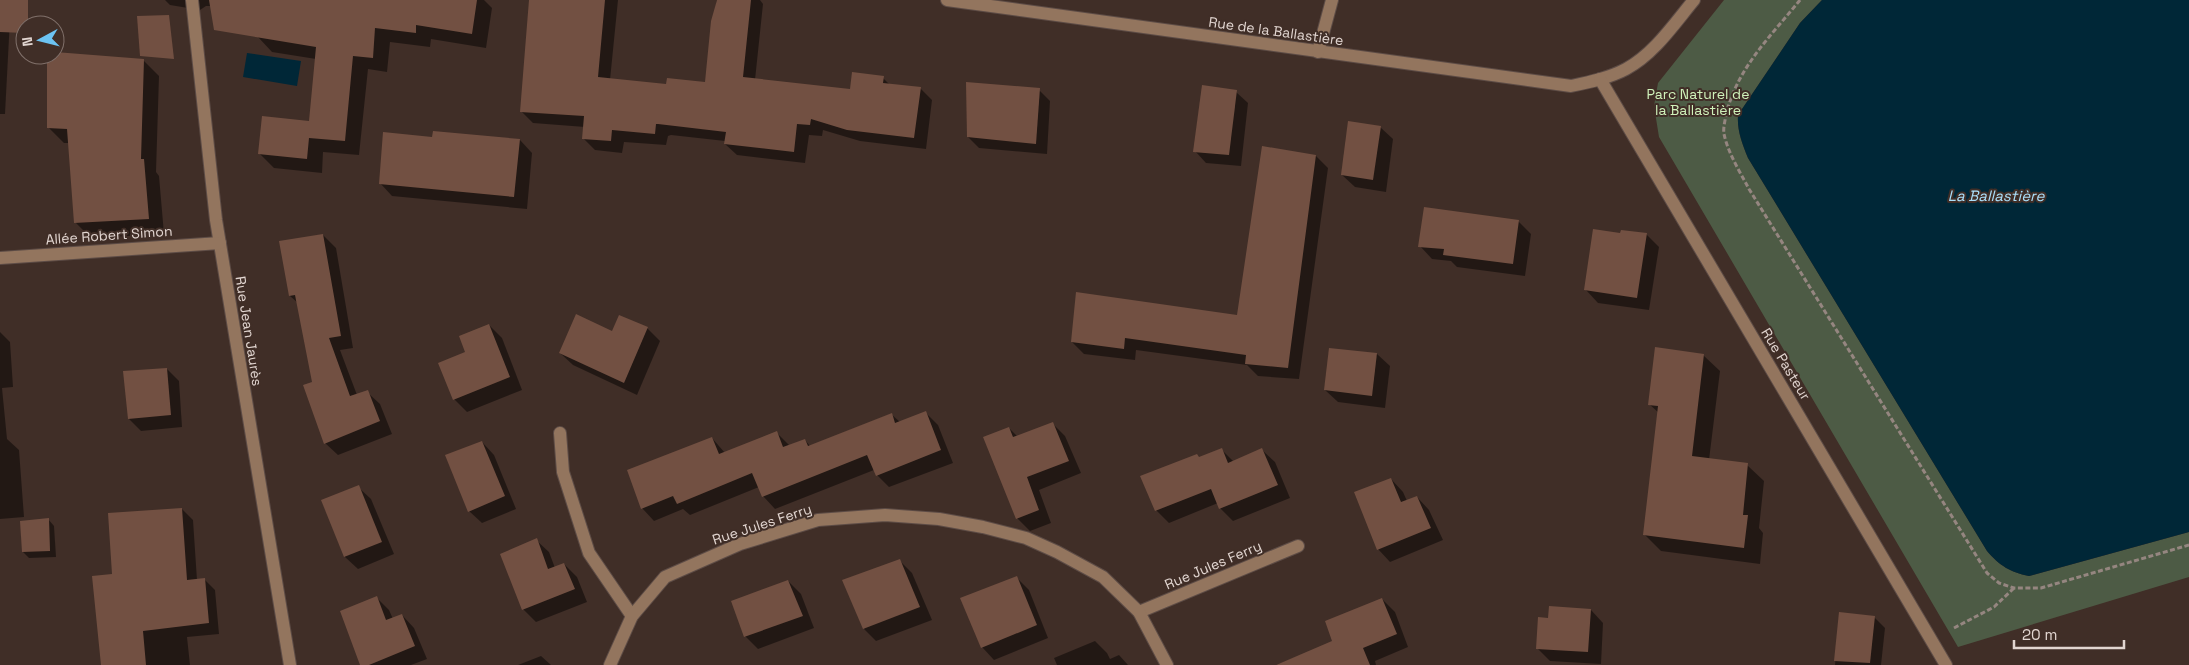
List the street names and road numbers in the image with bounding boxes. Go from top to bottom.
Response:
street label: Rue de la Ballastière [1207,13,1345,49]
street label: Allée Robert Simon [45,222,173,248]
street label: Rue Jean Jaurès [231,275,267,387]
street label: Rue Pasteur [1757,325,1815,403]
street label: Rue Jules Ferry [710,499,814,549]
street label: Rue Jules Ferry [1162,537,1264,593]

